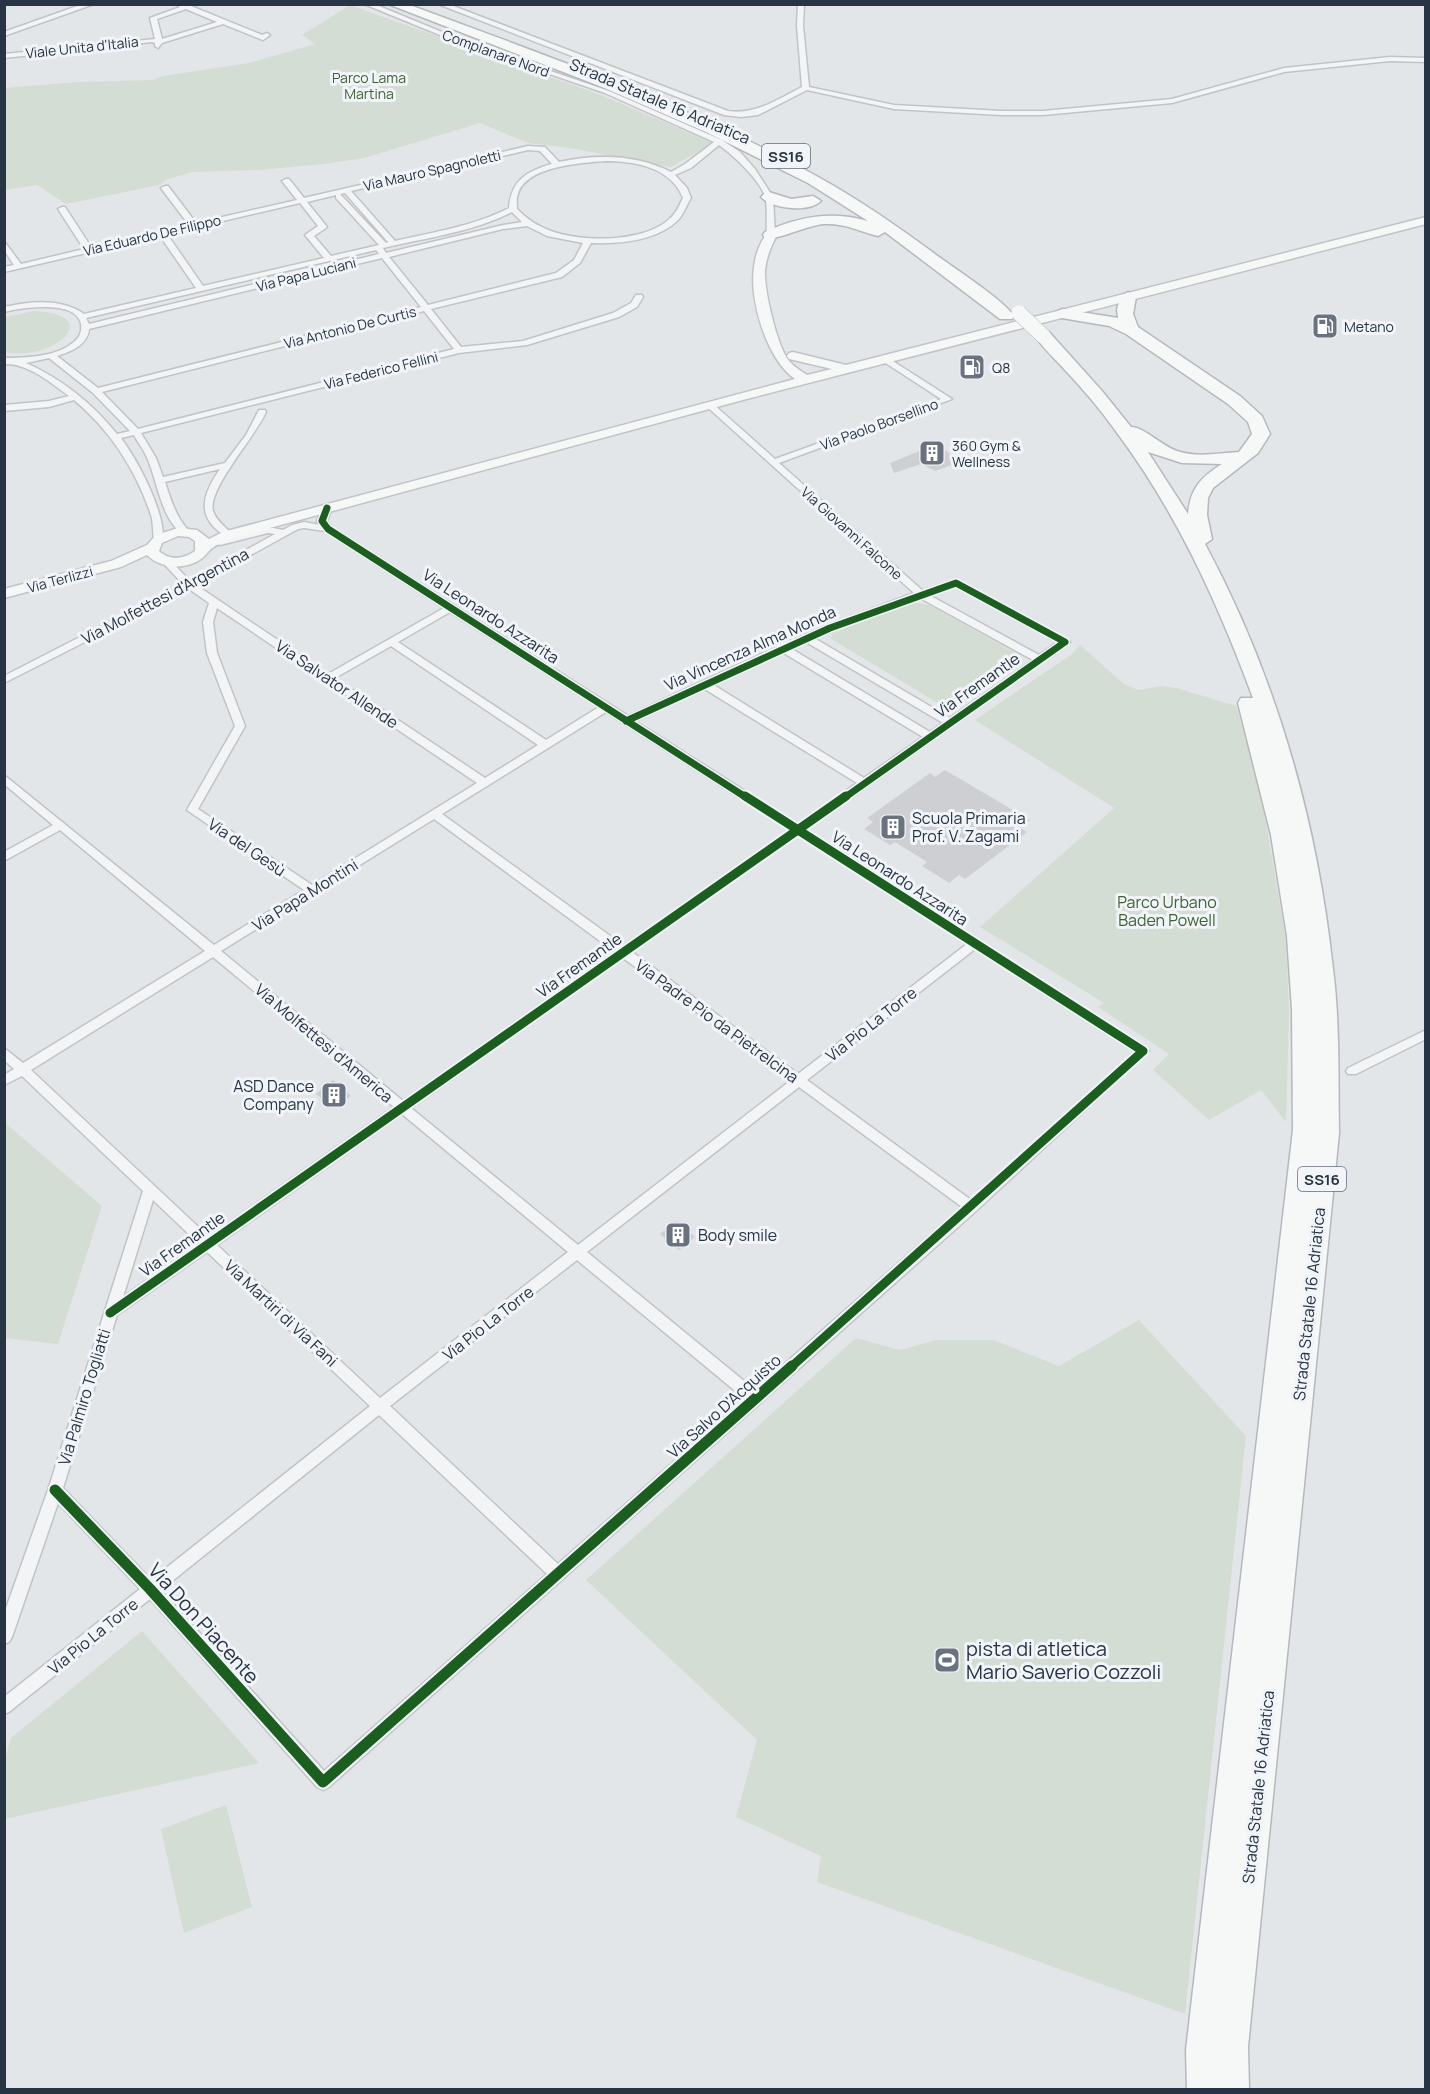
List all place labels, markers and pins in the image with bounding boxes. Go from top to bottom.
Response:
fuel station icon: Metano [1310,311,1340,341]
place label: Metano [1344,317,1394,336]
fuel station icon: Q8 [957,352,987,382]
place label: Q8 [992,358,1010,377]
place label: 360 Gym & Wellness [952,436,1021,471]
building icon: 360 Gym & Wellness [917,438,947,468]
place label: Scuola Primaria Prof. V. Zagami [912,807,1026,847]
building icon: Scuola Primaria Prof. V. Zagami [878,812,908,842]
place label: ASD Dance Company [233,1075,315,1115]
building icon: ASD Dance Company [319,1080,349,1110]
building icon: Body smile [663,1220,693,1250]
place label: Body smile [698,1224,777,1246]
place label: pista di atletica Mario Saverio Cozzoli [966,1635,1161,1685]
sports icon: pista di atletica Mario Saverio Cozzoli [932,1645,962,1675]

